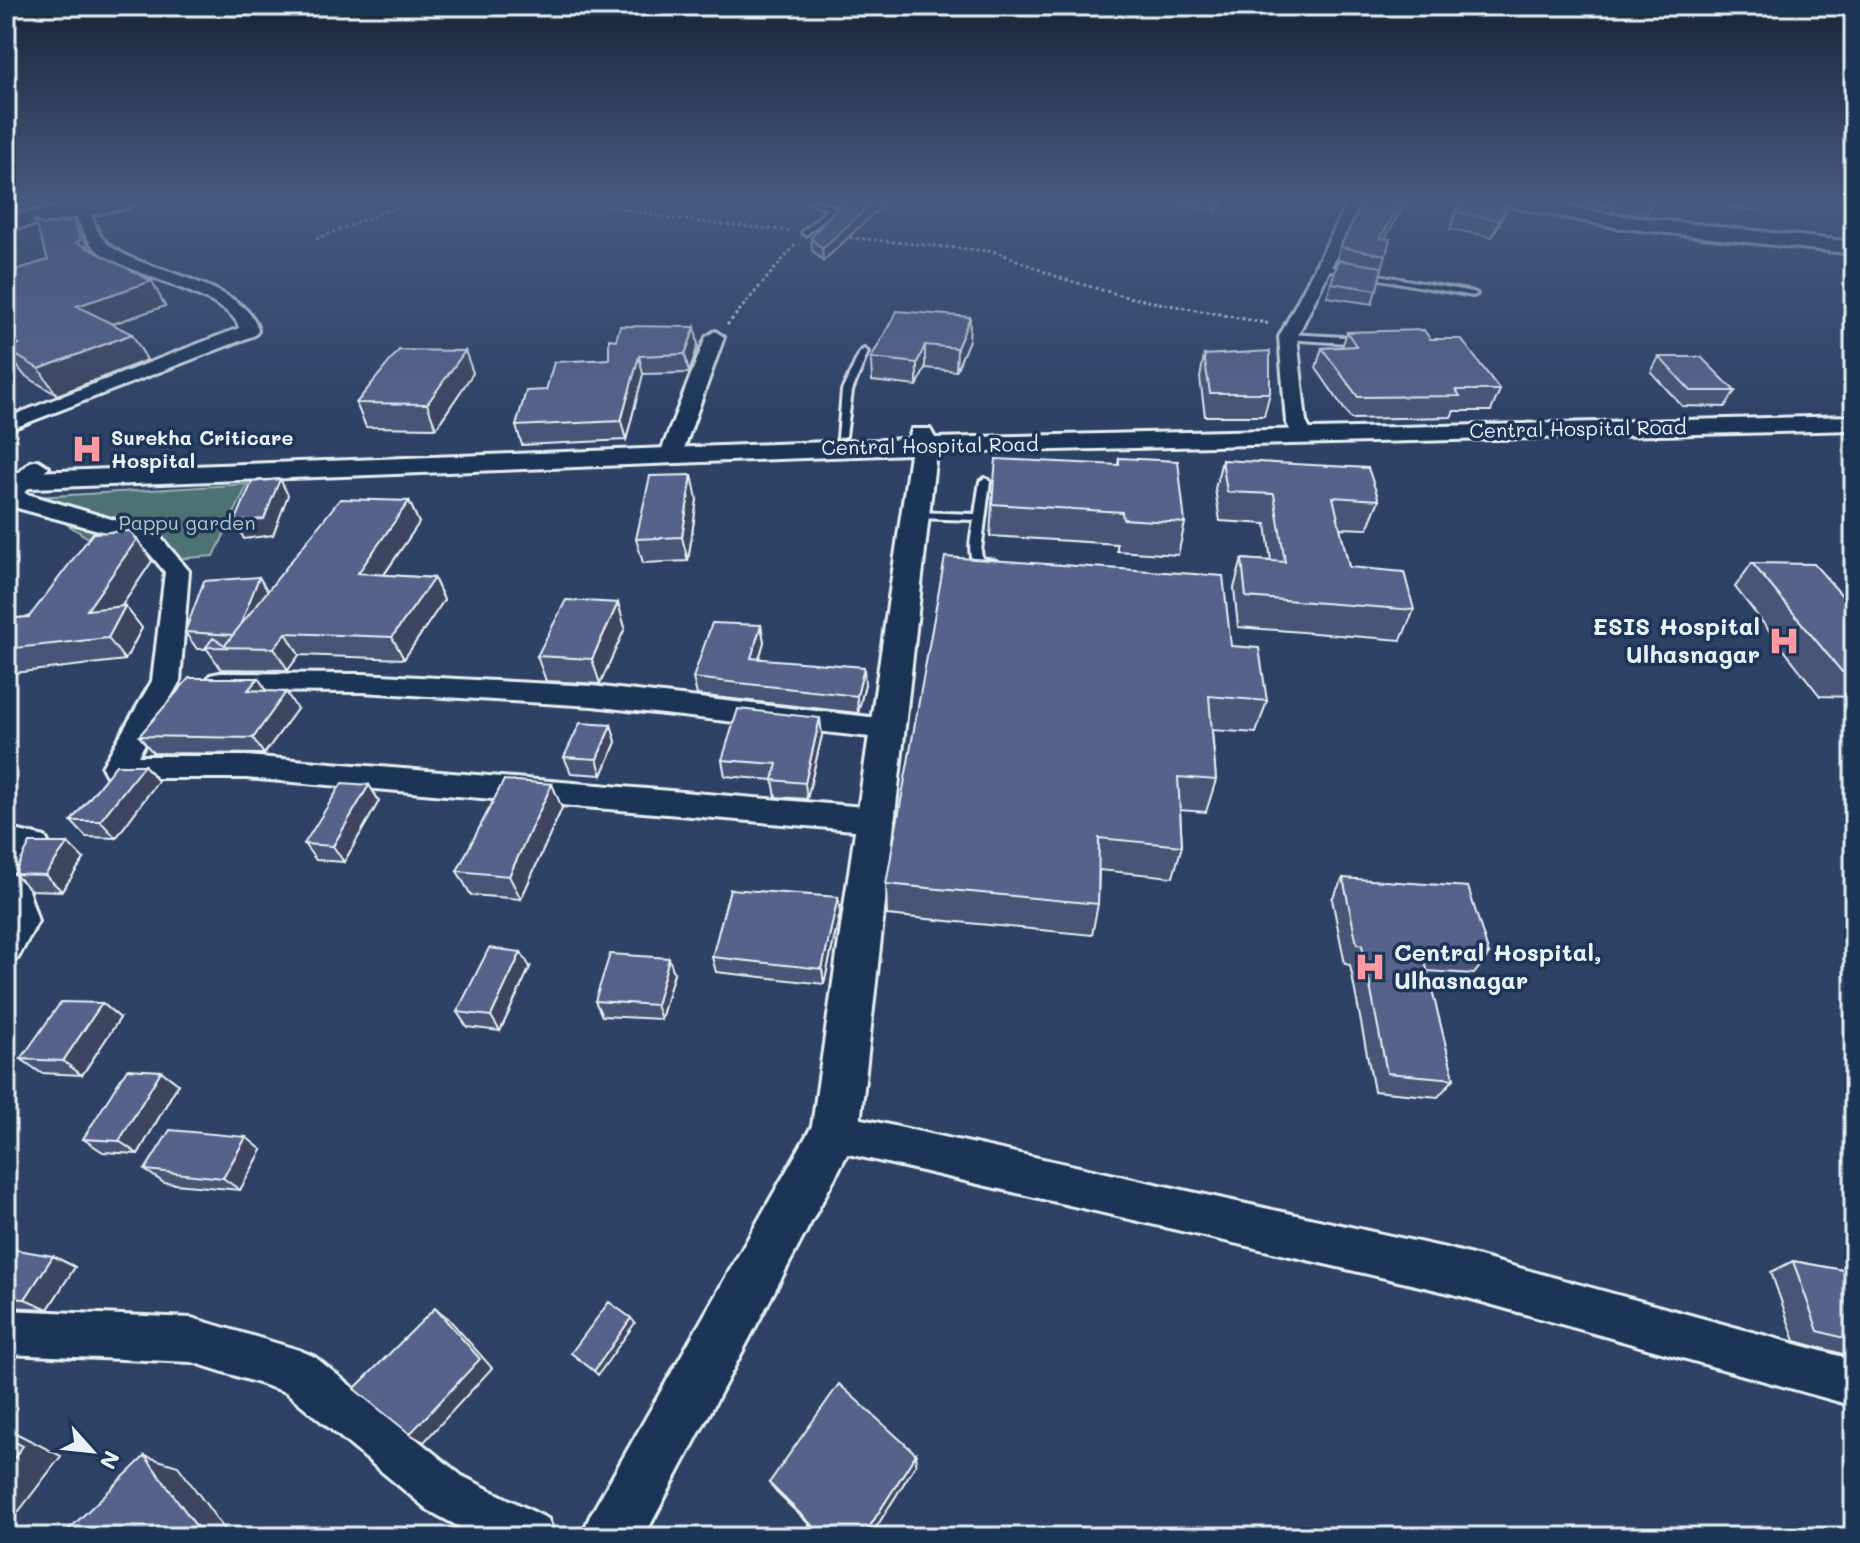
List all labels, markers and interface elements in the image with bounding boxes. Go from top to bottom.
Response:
street label: Central Hospital Road [1469,413,1687,443]
place label: Surekha Criticare Hospital [111,424,294,473]
street label: Central Hospital Road [821,430,1039,460]
hospital icon: Surekha Criticare Hospital [70,432,104,466]
park label: Pappu garden [119,509,255,535]
place label: ESIS Hospital Ulhasnagar [1593,610,1760,669]
hospital icon: ESIS Hospital Ulhasnagar [1767,624,1801,658]
place label: Central Hospital, Ulhasnagar [1394,936,1601,995]
hospital icon: Central Hospital, Ulhasnagar [1353,950,1387,984]
north arrow [52,1411,132,1491]
text: N [94,1446,127,1474]

